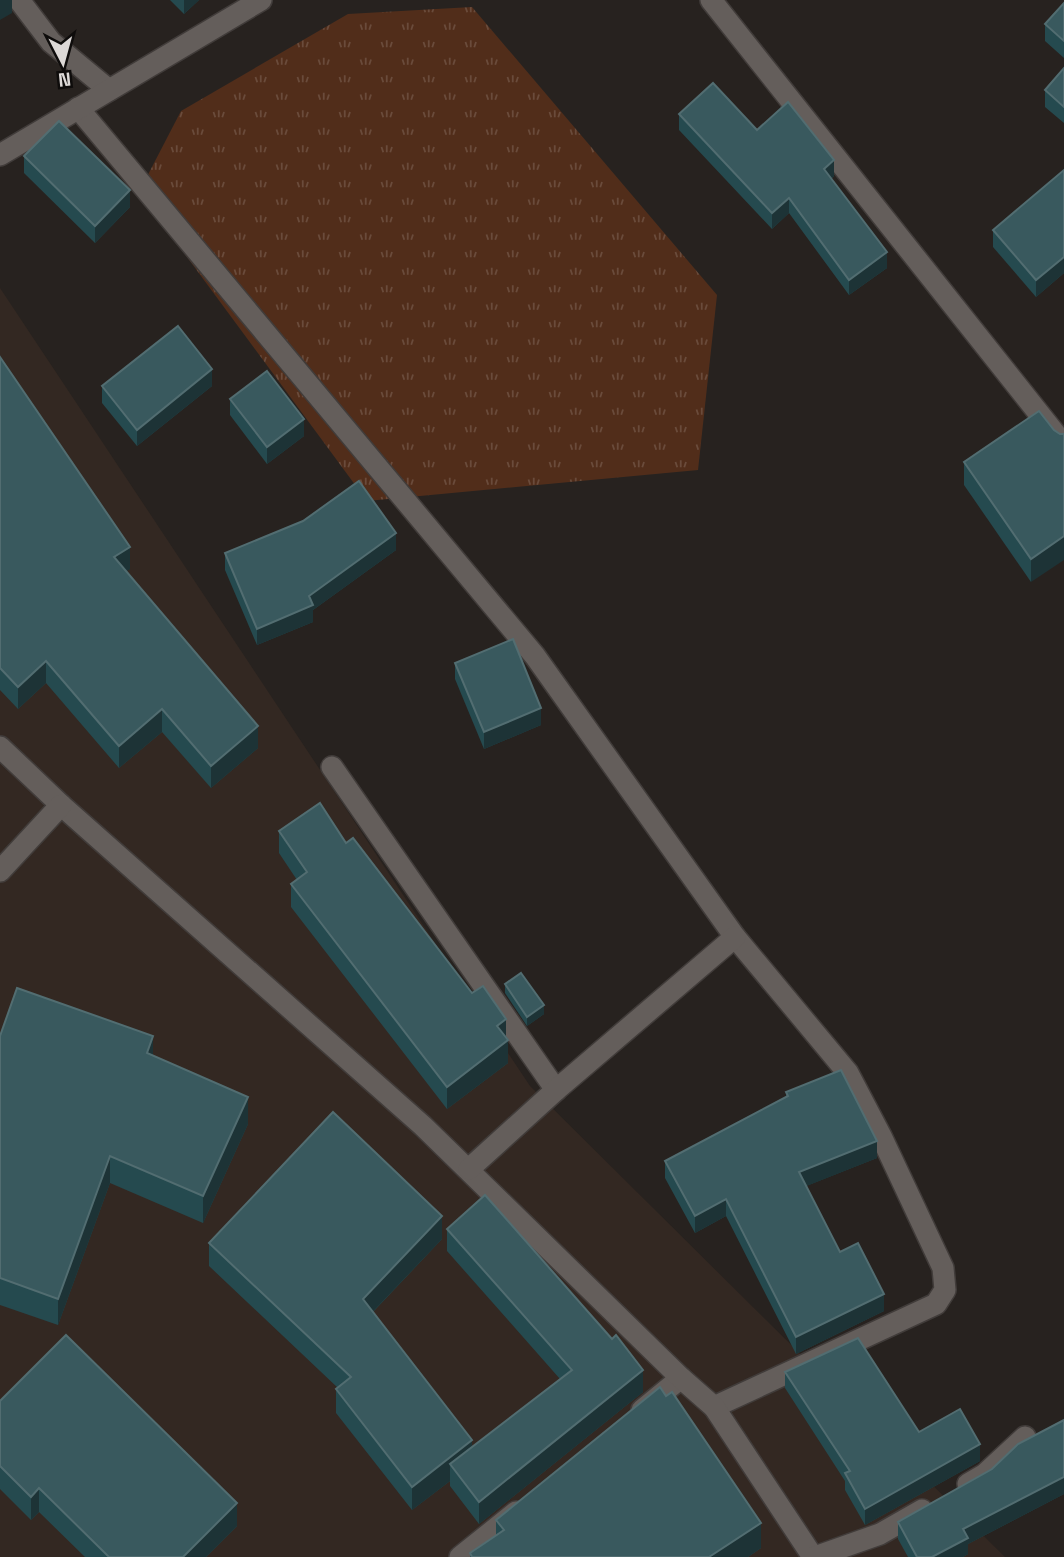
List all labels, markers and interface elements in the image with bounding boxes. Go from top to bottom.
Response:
north arrow [28,28,98,98]
text: N [57,66,72,93]

